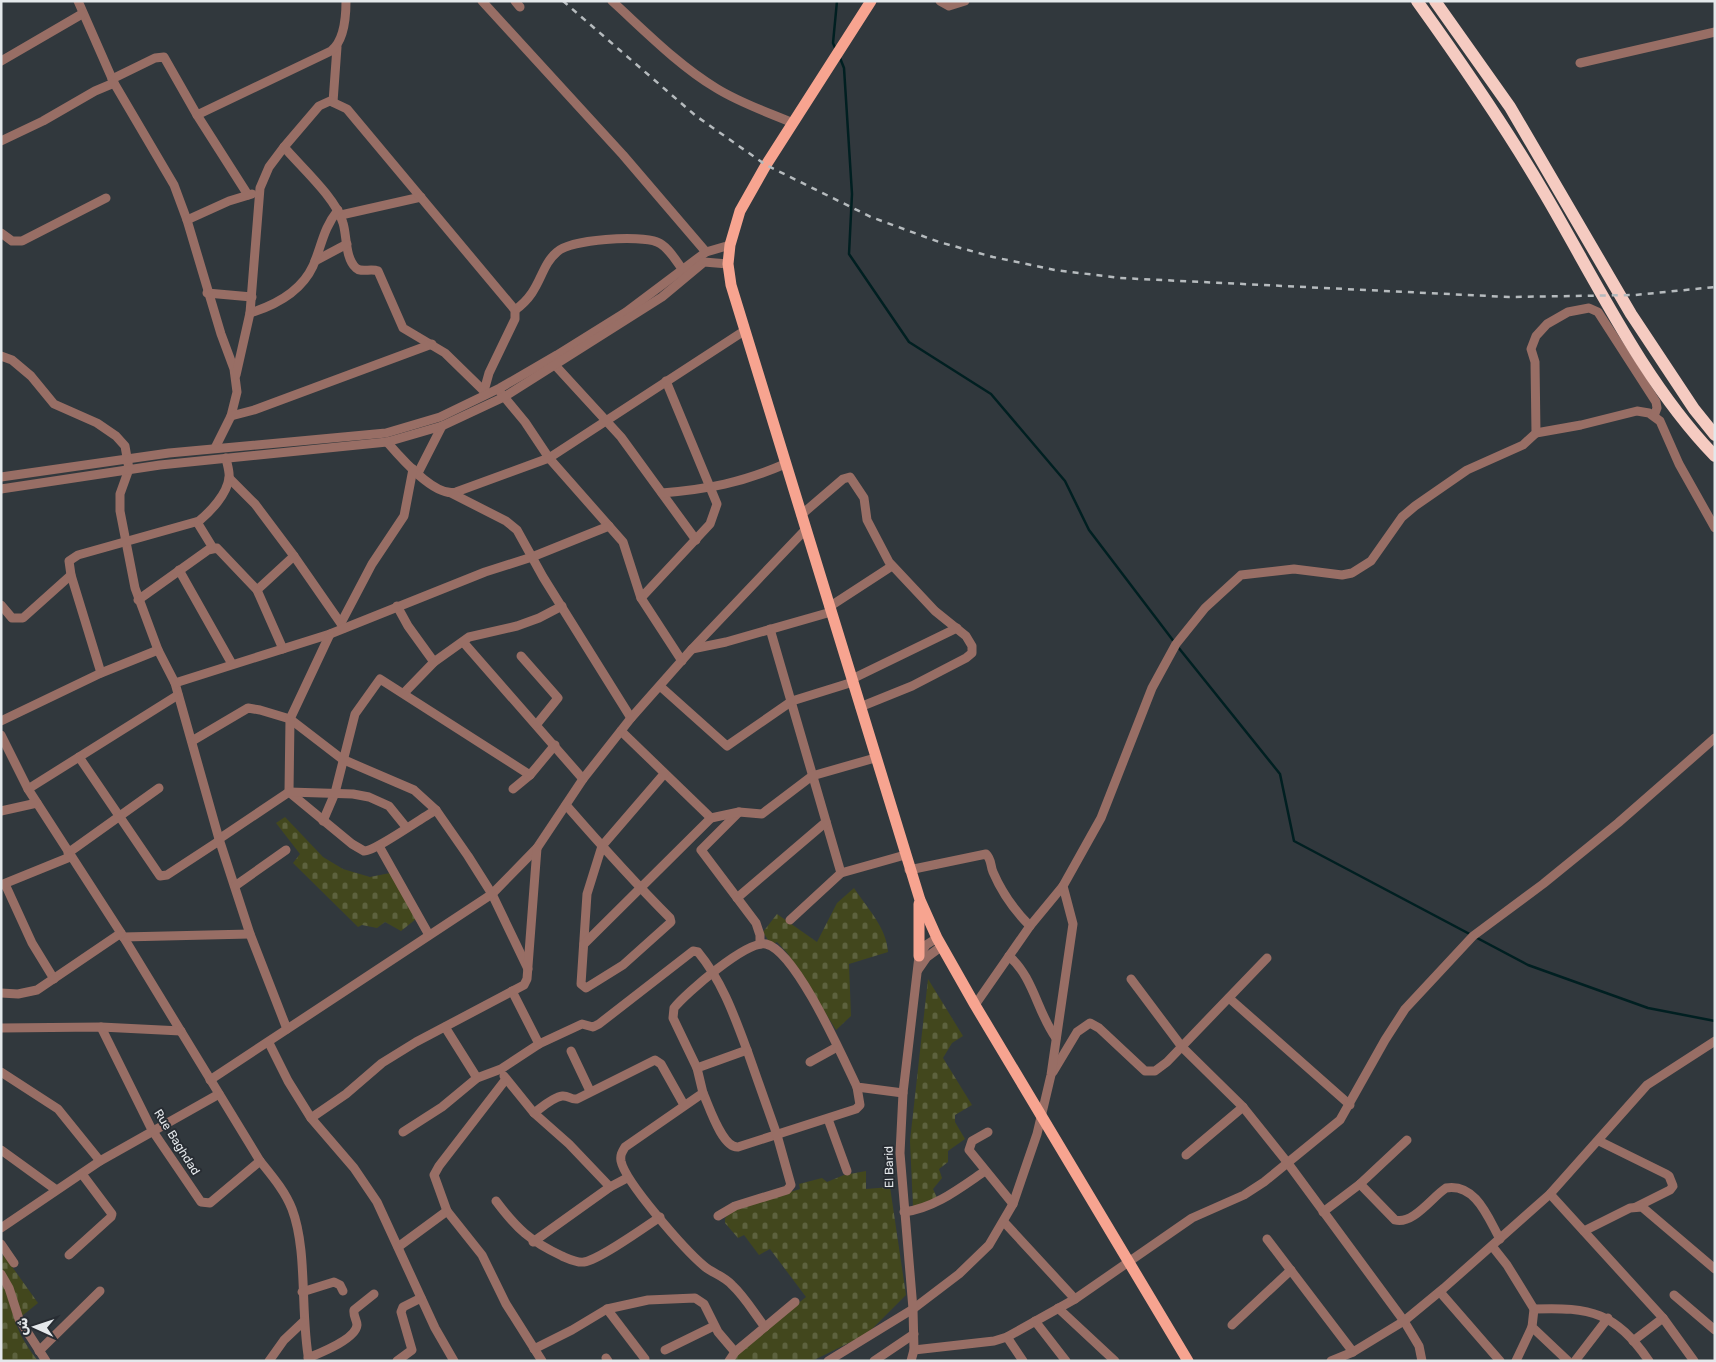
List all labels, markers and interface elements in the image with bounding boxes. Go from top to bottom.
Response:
street label: Rue Baghdad [151,1107,203,1177]
street label: El Barid [882,1146,896,1188]
north arrow [10,1302,60,1352]
text: ش [14,1317,31,1336]

